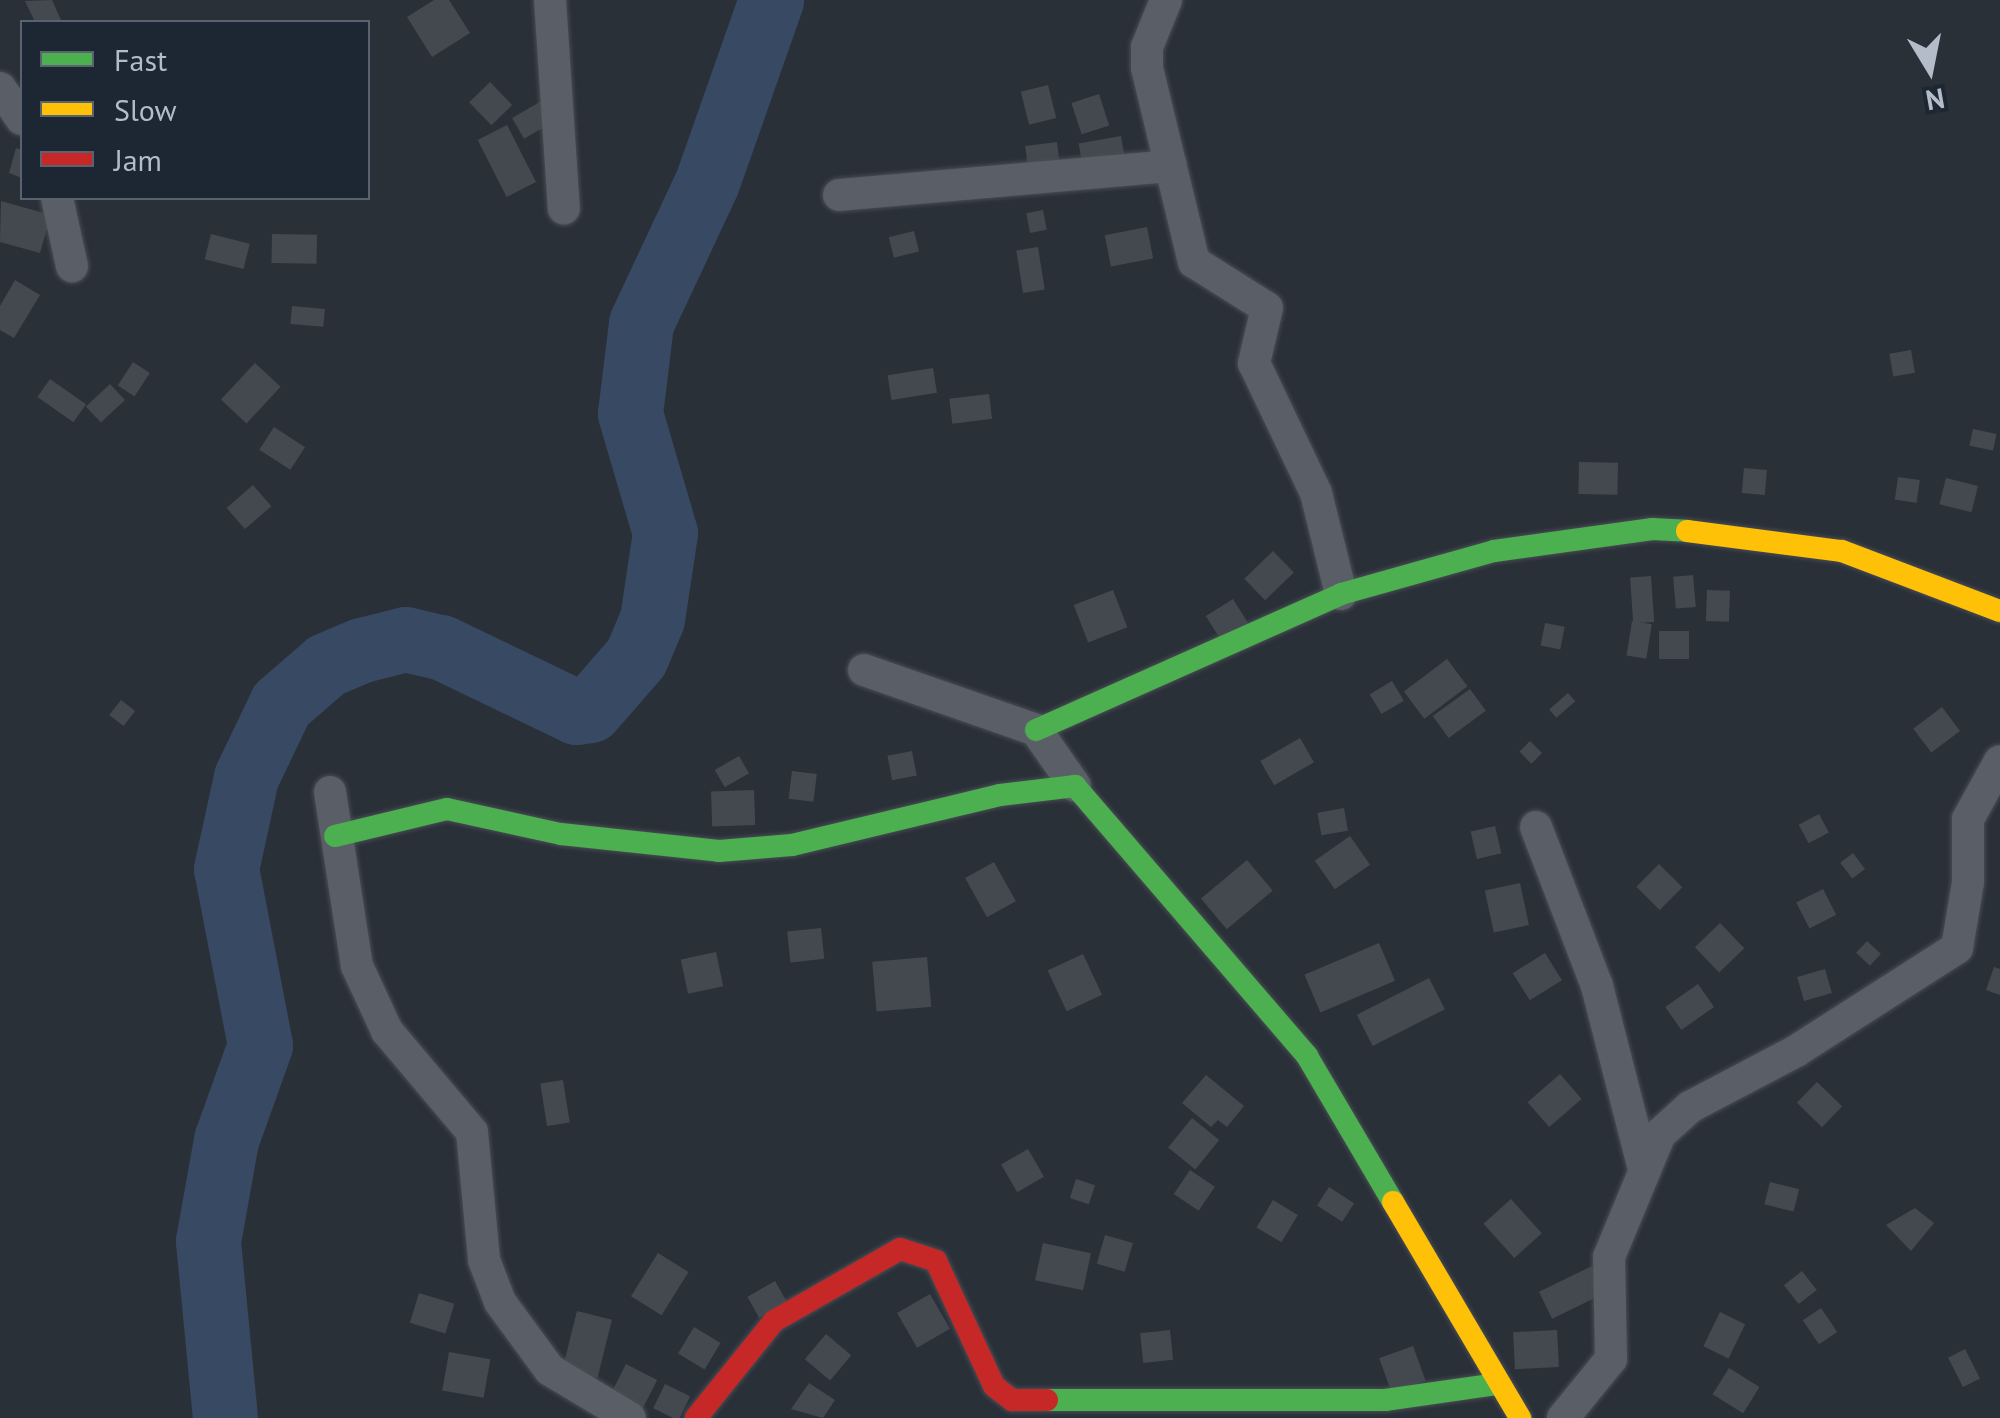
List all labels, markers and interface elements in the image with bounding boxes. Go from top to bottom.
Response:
legend [20,20,370,200]
north arrow [1880,20,1980,120]
text: Fast [114,40,167,79]
text: N [1923,80,1948,120]
text: Slow [114,90,177,129]
text: Jam [114,140,162,179]

